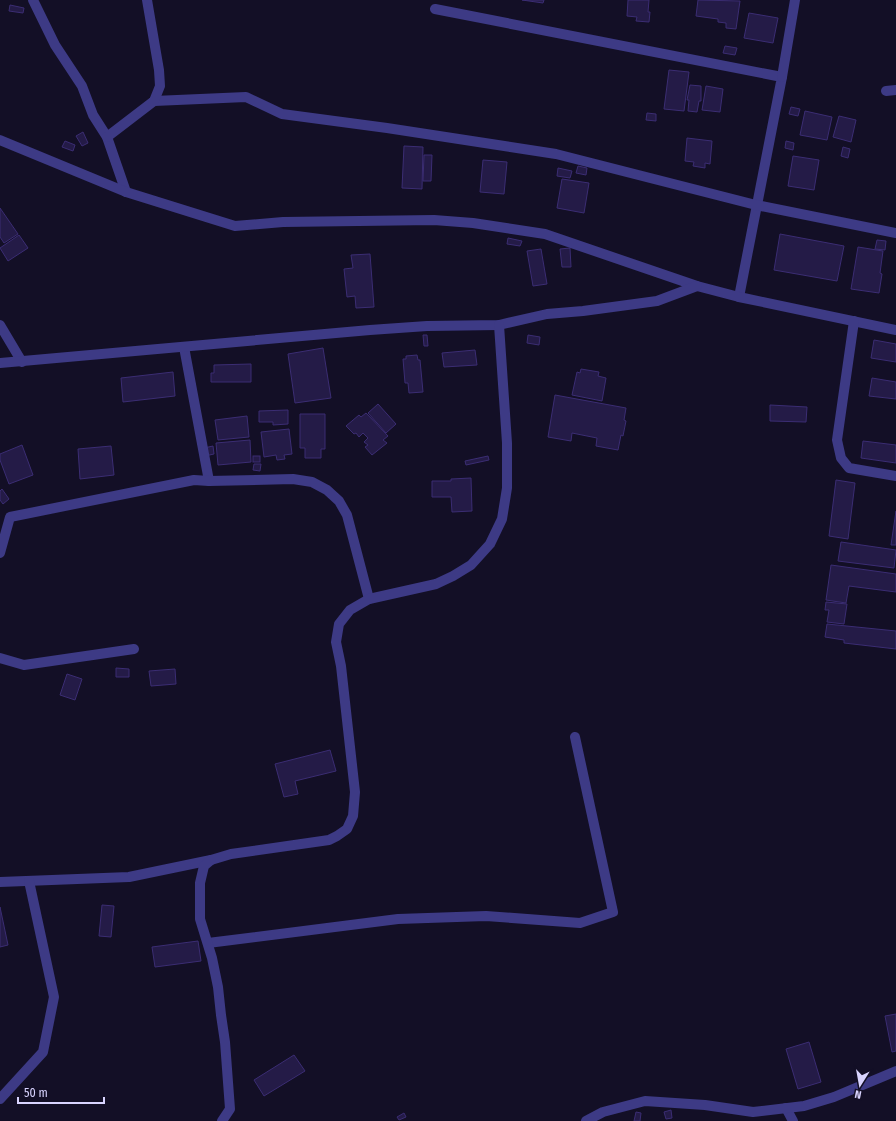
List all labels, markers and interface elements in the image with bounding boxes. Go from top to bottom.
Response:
north arrow [840,1065,880,1105]
scale bar [18,1079,104,1105]
text: 50 m [24,1086,48,1100]
text: N [854,1087,863,1101]

